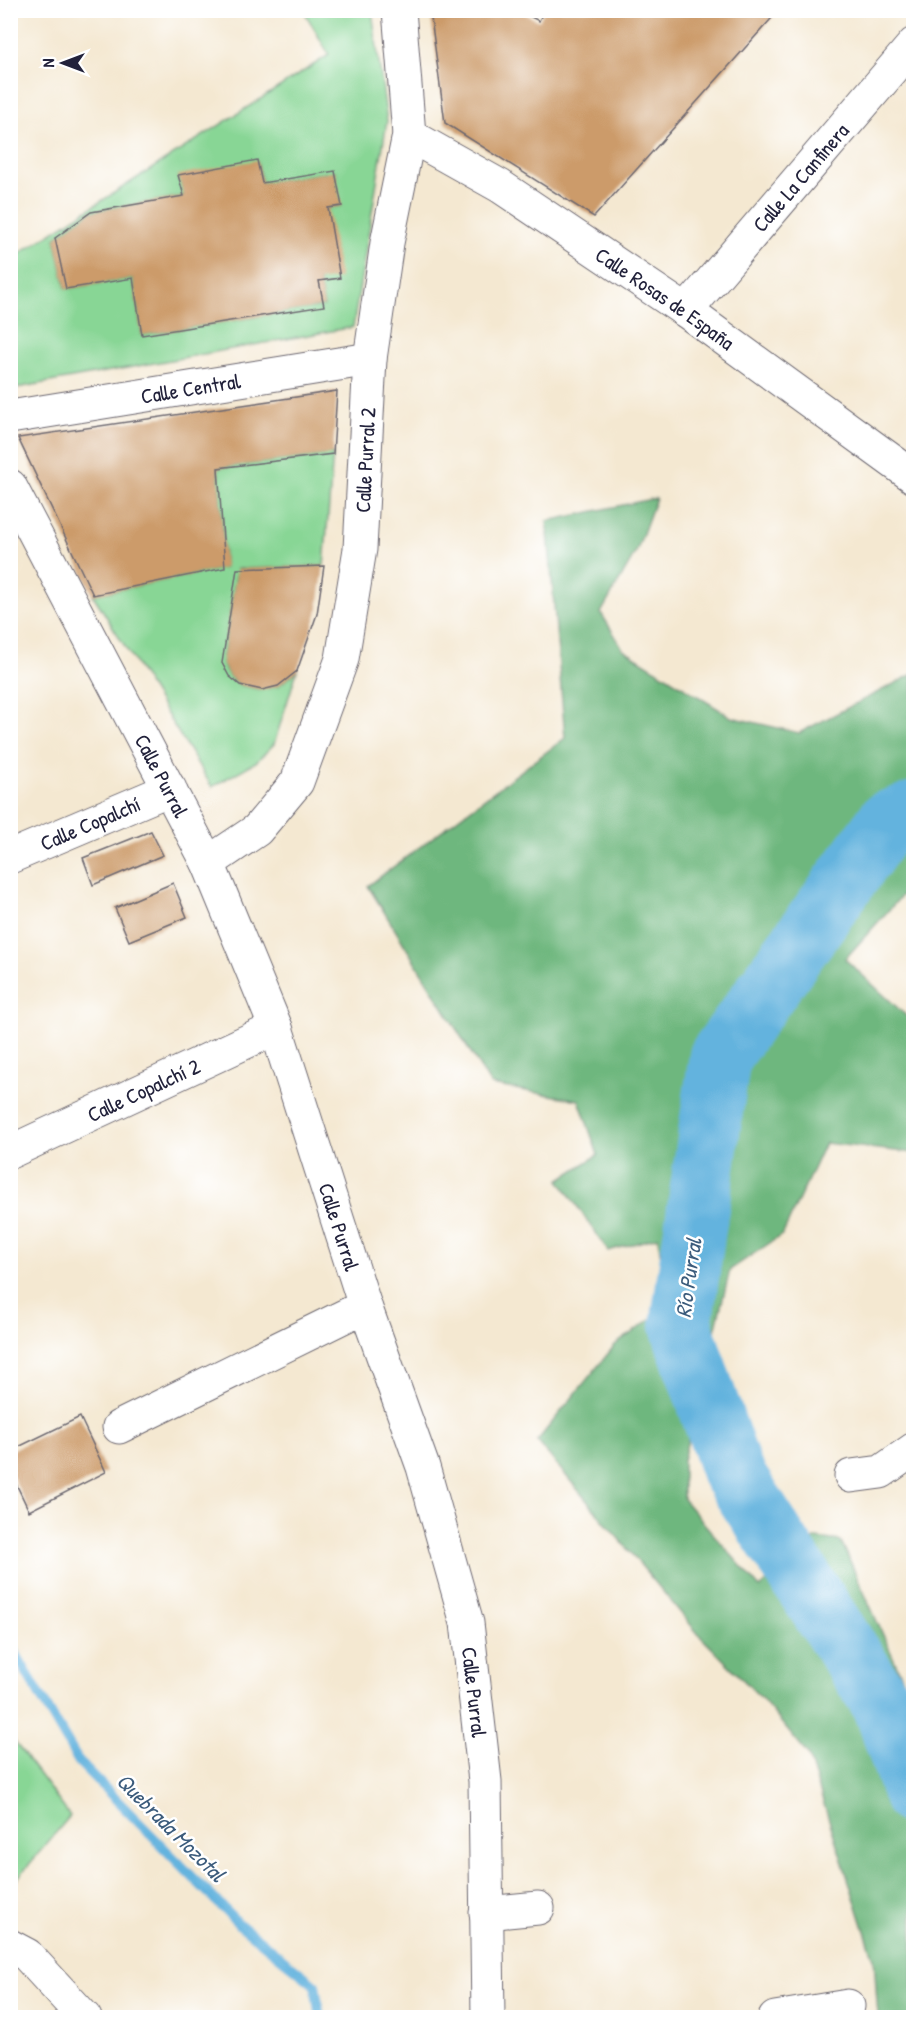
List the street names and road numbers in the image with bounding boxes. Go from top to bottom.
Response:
street label: Calle La Canfinera [746,117,855,238]
street label: Calle Rosas de España [590,240,741,356]
street label: Calle Central [139,366,243,410]
street label: Calle Purral 2 [347,407,382,513]
street label: Calle Purral [128,729,196,823]
street label: Calle Copalchí [35,789,145,857]
street label: Calle Copalchí 2 [82,1051,204,1129]
street label: Calle Purral [312,1179,367,1275]
street label: Calle Purral [455,1646,494,1739]

